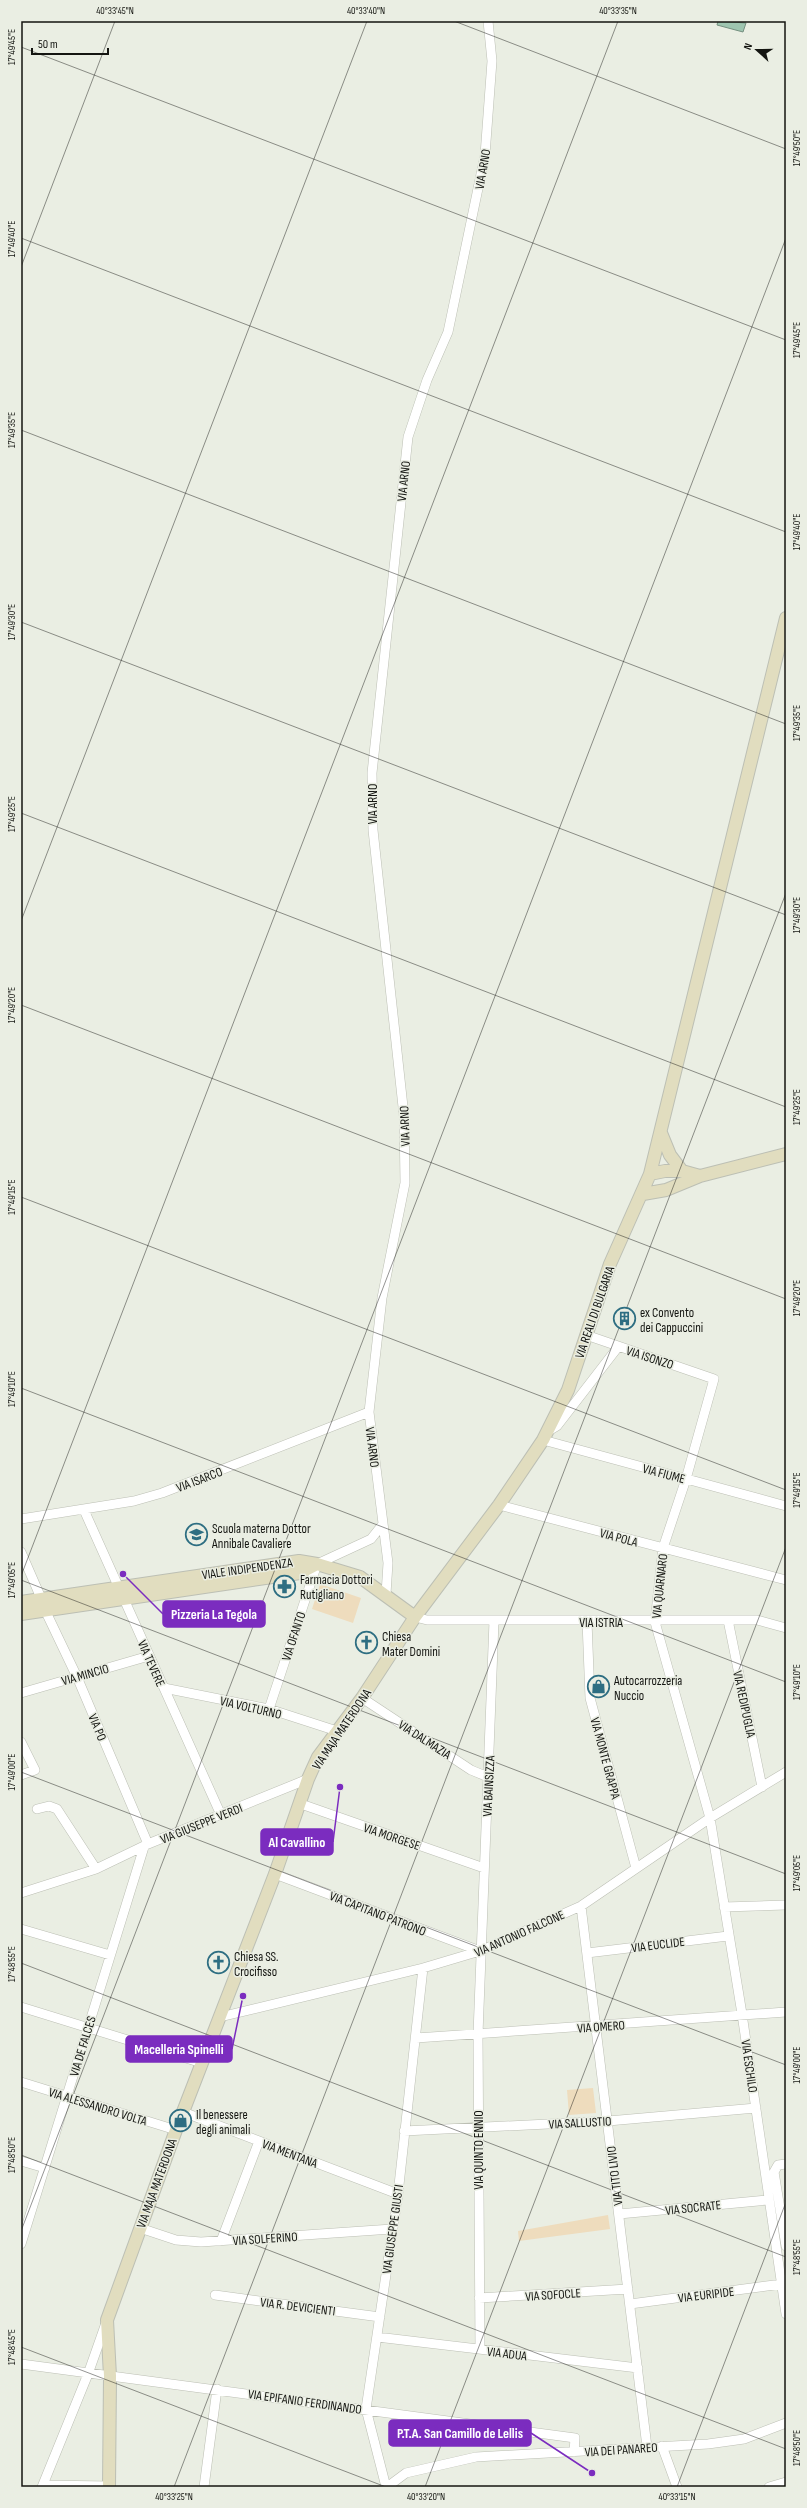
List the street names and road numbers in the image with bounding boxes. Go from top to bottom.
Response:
street label: VIA ARNO [472,148,494,191]
street label: VIA ARNO [394,460,414,502]
street label: VIA ARNO [365,784,381,824]
street label: VIA ARNO [396,1105,414,1147]
street label: VIA REALI DI BULGARIA [572,1264,618,1361]
street label: VIA ISONZO [624,1343,675,1373]
street label: VIA ARNO [362,1426,382,1468]
street label: VIA FIUME [641,1461,687,1487]
street label: VIA ISARCO [174,1464,225,1496]
street label: VIA POLA [598,1525,640,1551]
street label: VIA QUARNARO [649,1553,671,1619]
street label: VIALE INDIPENDENZA [201,1555,294,1583]
street label: VIA OFANTO [278,1610,309,1663]
street label: VIA ISTRIA [579,1615,623,1631]
street label: VIA TEVERE [134,1638,168,1689]
street label: VIA MINCIO [60,1661,111,1689]
street label: VIA REDIPUGLIA [729,1669,759,1740]
street label: VIA MAJA MATERDONA [309,1686,375,1773]
street label: VIA VOLTURNO [218,1693,283,1723]
street label: VIA PO [84,1711,110,1743]
street label: VIA MONTE GRAPPA [586,1716,624,1801]
street label: VIA DALMAZIA [395,1717,454,1763]
street label: VIA BAINSIZZA [479,1755,499,1817]
street label: VIA GIUSEPPE VERDI [158,1800,245,1848]
street label: VIA MORGESE [361,1820,422,1854]
street label: VIA CAPITANO PATRONO [327,1888,428,1940]
street label: VIA ANTONIO FALCONE [472,1907,567,1961]
street label: VIA EUCLIDE [631,1934,686,1956]
street label: VIA DE FALCES [66,2014,100,2078]
street label: VIA OMERO [577,2017,626,2037]
street label: VIA ESCHILO [737,2039,761,2094]
street label: VIA ALESSANDRO VOLTA [47,2084,149,2130]
street label: VIA QUINTO ENNIO [471,2110,487,2190]
street label: VIA SALLUSTIO [548,2113,612,2133]
street label: VIA MAJA MATERDONA [133,2136,181,2230]
street label: VIA MENTANA [260,2136,320,2172]
street label: VIA TITO LIVIO [603,2145,627,2207]
street label: VIA GIUSEPPE GIUSTI [379,2183,407,2275]
street label: VIA SOCRATE [664,2197,722,2219]
street label: VIA SOLFERINO [232,2229,298,2249]
street label: VIA EURIPIDE [677,2284,735,2306]
street label: VIA SOFOCLE [525,2285,581,2305]
street label: VIA R. DEVICIENTI [259,2294,336,2320]
street label: VIA ADUA [486,2344,528,2364]
street label: VIA EPIFANIO FERDINANDO [247,2386,363,2418]
street label: VIA DEI PANAREO [584,2439,658,2461]

